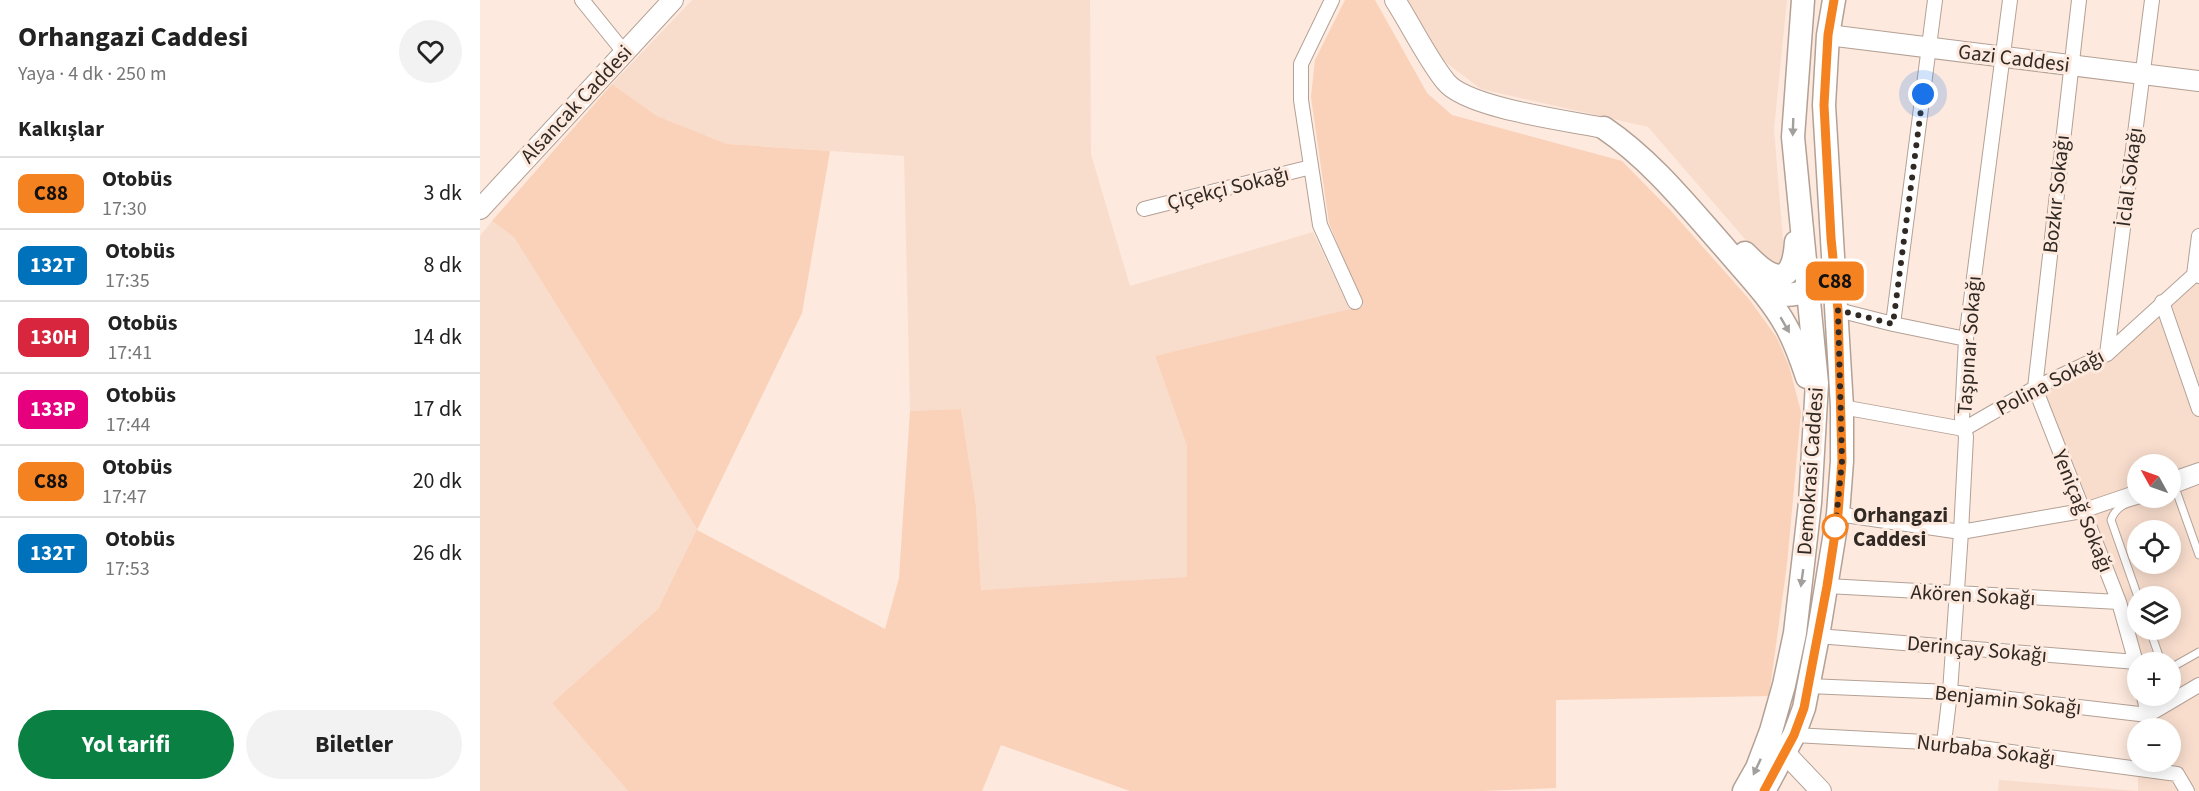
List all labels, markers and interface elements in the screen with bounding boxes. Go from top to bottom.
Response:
text: Orhangazi Caddesi [18,17,248,57]
button: heart [399,20,462,83]
street label: Gazi Caddesi [1957,36,2071,80]
street label: Alsancak Caddesi [513,38,639,170]
text: Yaya · 4 dk · 250 m [18,60,167,88]
your location [1908,79,1938,109]
text: Kalkışlar [18,113,104,145]
one-way arrow [1789,117,1798,136]
street label: İclal Sokağı [2108,126,2150,228]
street label: Bozkır Sokağı [2035,133,2077,255]
street label: Çiçekçi Sokağı [1164,158,1292,218]
text: Otobüs [102,163,172,195]
text: 3 dk [424,177,462,209]
text: C88 [34,178,68,208]
text: 17:30 [102,195,147,223]
text: Otobüs [105,235,175,267]
text: 8 dk [424,249,462,281]
text: 132T [30,250,75,280]
line badge: C88 [1800,262,1870,300]
text: C88 [1818,266,1852,296]
text: 17:35 [105,267,150,295]
street label: Taşpınar Sokağı [1949,275,1989,415]
text: Otobüs [107,307,178,339]
one-way arrow [1780,317,1791,333]
text: 14 dk [413,321,462,353]
text: 130H [30,322,77,352]
text: 17:41 [107,339,152,367]
street label: Polina Sokağı [1991,341,2109,423]
text: Otobüs [106,379,176,411]
street label: Demokrasi Caddesi [1789,386,1831,556]
text: 17 dk [413,393,462,425]
text: 133P [30,394,76,424]
text: 17:44 [106,411,151,439]
street label: Yeniçağ Sokağı [2044,444,2121,577]
text: Otobüs [102,451,172,483]
north arrow [2127,454,2181,508]
map controls [2127,454,2181,772]
text: 20 dk [413,465,462,497]
text: C88 [34,466,68,496]
text: 17:47 [102,483,147,511]
place label: Orhangazi Caddesi [1853,500,1948,554]
marker: Orhangazi Caddesi [1822,514,1848,540]
button: locate [2127,520,2181,574]
text: Otobüs [105,523,175,555]
text: 26 dk [413,537,462,569]
text: 132T [30,538,75,568]
text: 17:53 [105,555,150,583]
one-way arrow [1798,569,1807,588]
street label: Akören Sokağı [1910,577,2036,613]
button: layers [2127,586,2181,640]
street label: Derinçay Sokağı [1906,628,2048,670]
button: + [2127,652,2181,706]
street label: Benjamin Sokağı [1933,677,2083,723]
button: Yol tarifi [18,710,234,779]
button: Biletler [246,710,462,779]
button: − [2127,718,2181,772]
street label: Nurbaba Sokağı [1915,727,2057,773]
one-way arrow [1752,758,1761,775]

